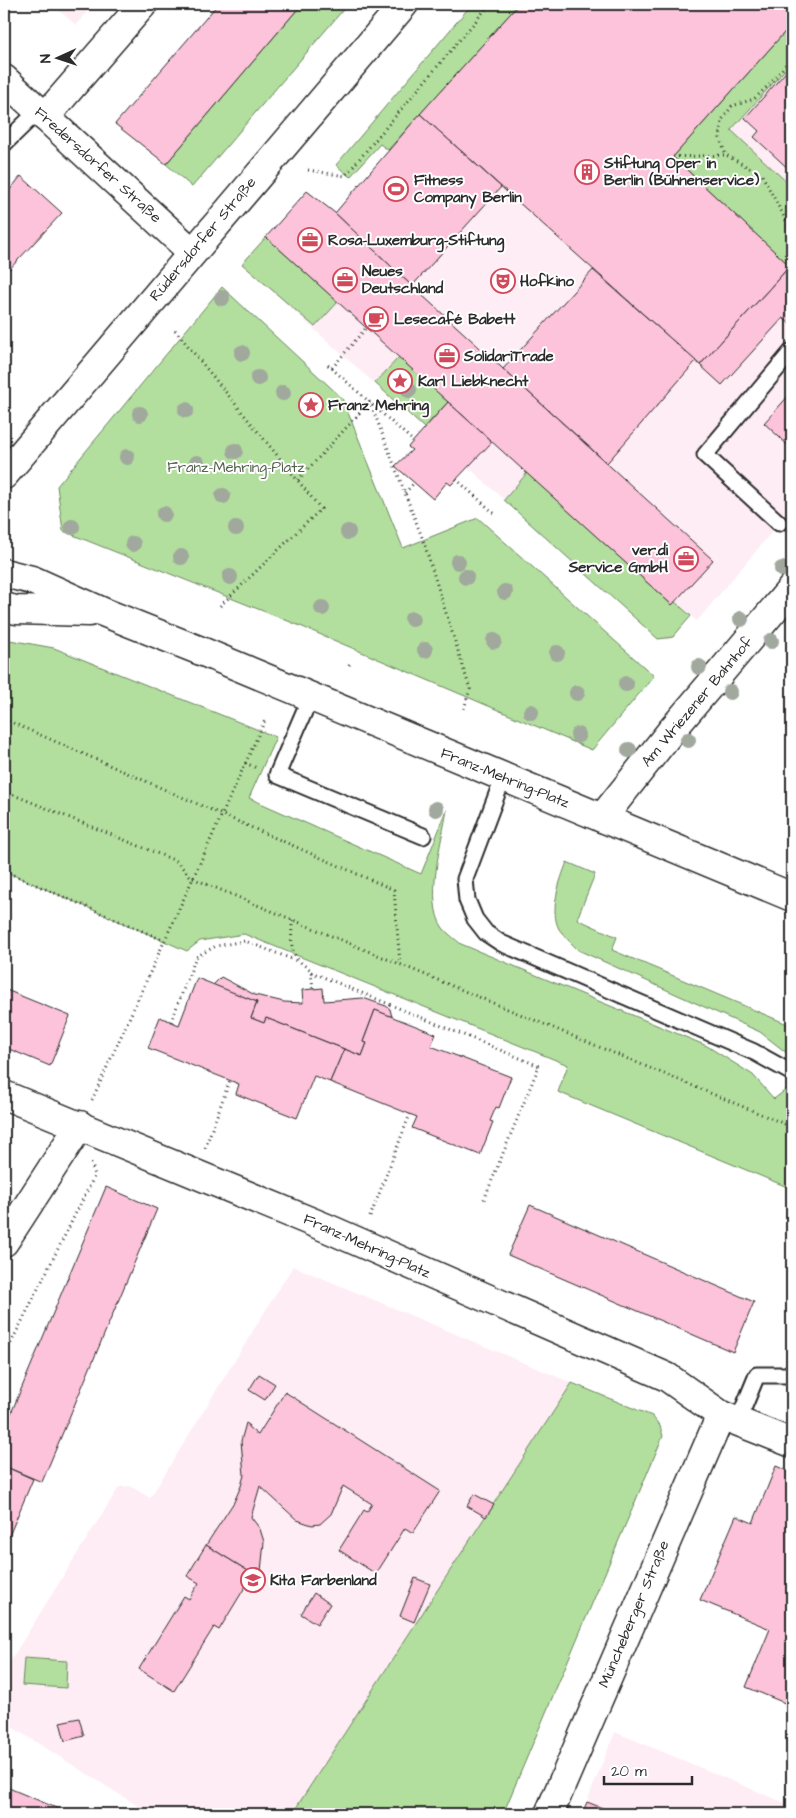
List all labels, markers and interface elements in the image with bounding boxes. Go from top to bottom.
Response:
north arrow [32,32,82,82]
text: N [36,54,56,64]
street label: Fredersdorfer Straße [30,102,166,228]
place label: Stiftung Oper in Berlin (Bühnenservice) [603,153,760,191]
building icon: Stiftung Oper in Berlin (Bühnenservice) [574,159,600,185]
place label: Fitness Company Berlin [414,170,522,209]
street label: Rüdersdorfer Straße [145,172,261,306]
sports icon: Fitness Company Berlin [383,176,409,202]
office icon: Rosa-Luxemburg-Stiftung [297,227,323,253]
place label: Rosa-Luxemburg-Stiftung [328,230,505,253]
place label: Neues Deutschland [362,261,443,299]
office icon: Neues Deutschland [332,267,358,293]
theatre icon: Hofkino [490,268,516,294]
place label: Hofkino [520,271,574,292]
cafe icon: Lesecafé Babett [363,306,389,332]
place label: Lesecafé Babett [394,309,516,330]
office icon: SolidariTrade [434,343,460,369]
place label: SolidariTrade [463,346,554,367]
place icon: Karl Liebknecht [387,368,413,394]
place label: Karl Liebknecht [418,371,529,392]
place icon: Franz Mehring [298,392,324,418]
place label: Franz Mehring [328,395,429,418]
park label: Franz-Mehring-Platz [167,457,305,479]
place label: ver.di Service GmbH [568,540,669,578]
office icon: ver.di Service GmbH [673,546,699,572]
street label: Am Wriezener Bahnhof [636,633,758,771]
street label: Franz-Mehring-Platz [437,743,573,815]
street label: Franz-Mehring-Platz [300,1208,435,1285]
street label: Müncheberger Straße [593,1537,675,1691]
school or university icon: Kita Farbenland [240,1567,266,1593]
place label: Kita Farbenland [270,1570,377,1591]
scale bar [604,1753,691,1785]
text: 20 m [611,1761,647,1782]

